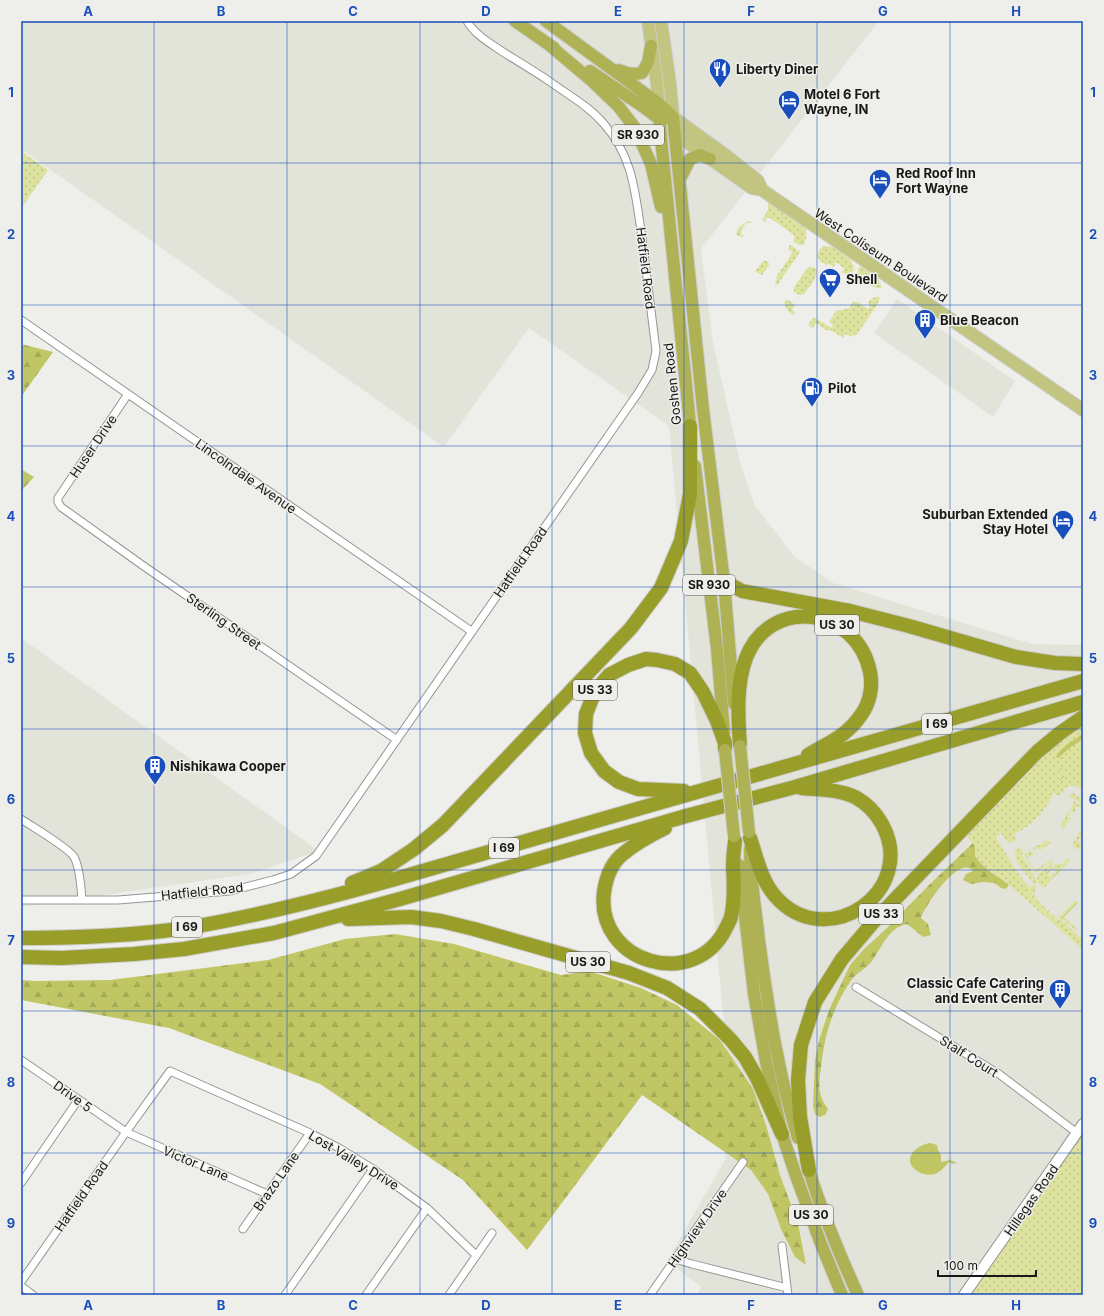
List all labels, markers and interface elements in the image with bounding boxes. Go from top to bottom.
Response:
text: A [83,3,93,19]
text: B [217,3,226,19]
text: C [348,3,358,19]
text: D [481,3,491,19]
text: E [614,3,622,19]
text: F [747,3,755,19]
text: G [878,3,888,19]
text: H [1011,3,1021,19]
restaurant icon: Liberty Diner [707,56,733,89]
place label: Liberty Diner [736,61,819,77]
text: 1 [8,84,14,100]
text: 1 [1090,84,1096,100]
place label: Motel 6 Fort Wayne, IN [804,86,880,117]
hotel icon: Motel 6 Fort Wayne, IN [776,88,802,121]
road number: SR 930 [612,125,664,145]
place label: Red Roof Inn Fort Wayne [896,165,976,196]
hotel icon: Red Roof Inn Fort Wayne [867,167,893,200]
street label: West Coliseum Boulevard [811,204,951,306]
text: 2 [7,226,15,242]
street label: Hatfield Road [633,226,659,310]
text: 2 [1089,226,1097,242]
supermarket icon: Shell [817,266,843,299]
place label: Shell [846,271,877,287]
building icon: Blue Beacon [912,307,938,340]
place label: Blue Beacon [940,312,1019,328]
street label: Goshen Road [660,342,684,426]
text: 3 [7,367,15,383]
text: 3 [1089,367,1097,383]
fuel station icon: Pilot [799,375,825,408]
place label: Pilot [828,380,856,396]
street label: Huser Drive [66,411,120,481]
street label: Lincolndale Avenue [192,435,300,517]
place label: Suburban Extended Stay Hotel [922,506,1048,537]
text: 4 [7,508,16,524]
hotel icon: Suburban Extended Stay Hotel [1050,508,1076,541]
text: 4 [1089,508,1098,524]
street label: Hatfield Road [490,524,550,600]
road number: SR 930 [683,575,735,595]
street label: Sterling Street [184,589,264,653]
road number: US 30 [815,615,859,635]
text: 5 [7,650,15,666]
text: 5 [1089,650,1097,666]
road number: US 33 [573,680,617,700]
road number: I 69 [922,714,952,734]
building icon: Nishikawa Cooper [142,753,168,786]
place label: Nishikawa Cooper [170,758,287,774]
text: 6 [7,791,15,807]
text: 6 [1089,791,1097,807]
road number: I 69 [489,838,519,858]
street label: Hatfield Road [160,879,244,903]
road number: US 33 [859,904,903,924]
road number: I 69 [172,917,202,937]
text: 7 [7,932,15,948]
text: 7 [1089,932,1097,948]
road number: US 30 [566,952,610,972]
place label: Classic Cafe Catering and Event Center [907,975,1045,1006]
building icon: Classic Cafe Catering and Event Center [1047,977,1073,1010]
street label: Stalf Court [937,1032,1001,1080]
text: 8 [7,1074,15,1090]
text: 8 [1089,1074,1097,1090]
street label: Drive 5 [50,1077,96,1115]
street label: Lost Valley Drive [306,1127,402,1193]
street label: Victor Lane [161,1142,231,1184]
street label: Brazo Lane [250,1148,302,1214]
street label: Hatfield Road [51,1158,111,1234]
street label: Hillegas Road [1000,1161,1062,1239]
street label: Highview Drive [664,1185,730,1271]
road number: US 30 [789,1205,833,1225]
text: 9 [7,1215,15,1231]
text: 9 [1089,1215,1097,1231]
scale bar [938,1252,1036,1278]
text: 100 m [944,1258,978,1273]
text: A [83,1297,93,1313]
text: B [217,1297,226,1313]
text: C [348,1297,358,1313]
text: D [481,1297,491,1313]
text: E [614,1297,622,1313]
text: F [747,1297,755,1313]
text: G [878,1297,888,1313]
text: H [1011,1297,1021,1313]

